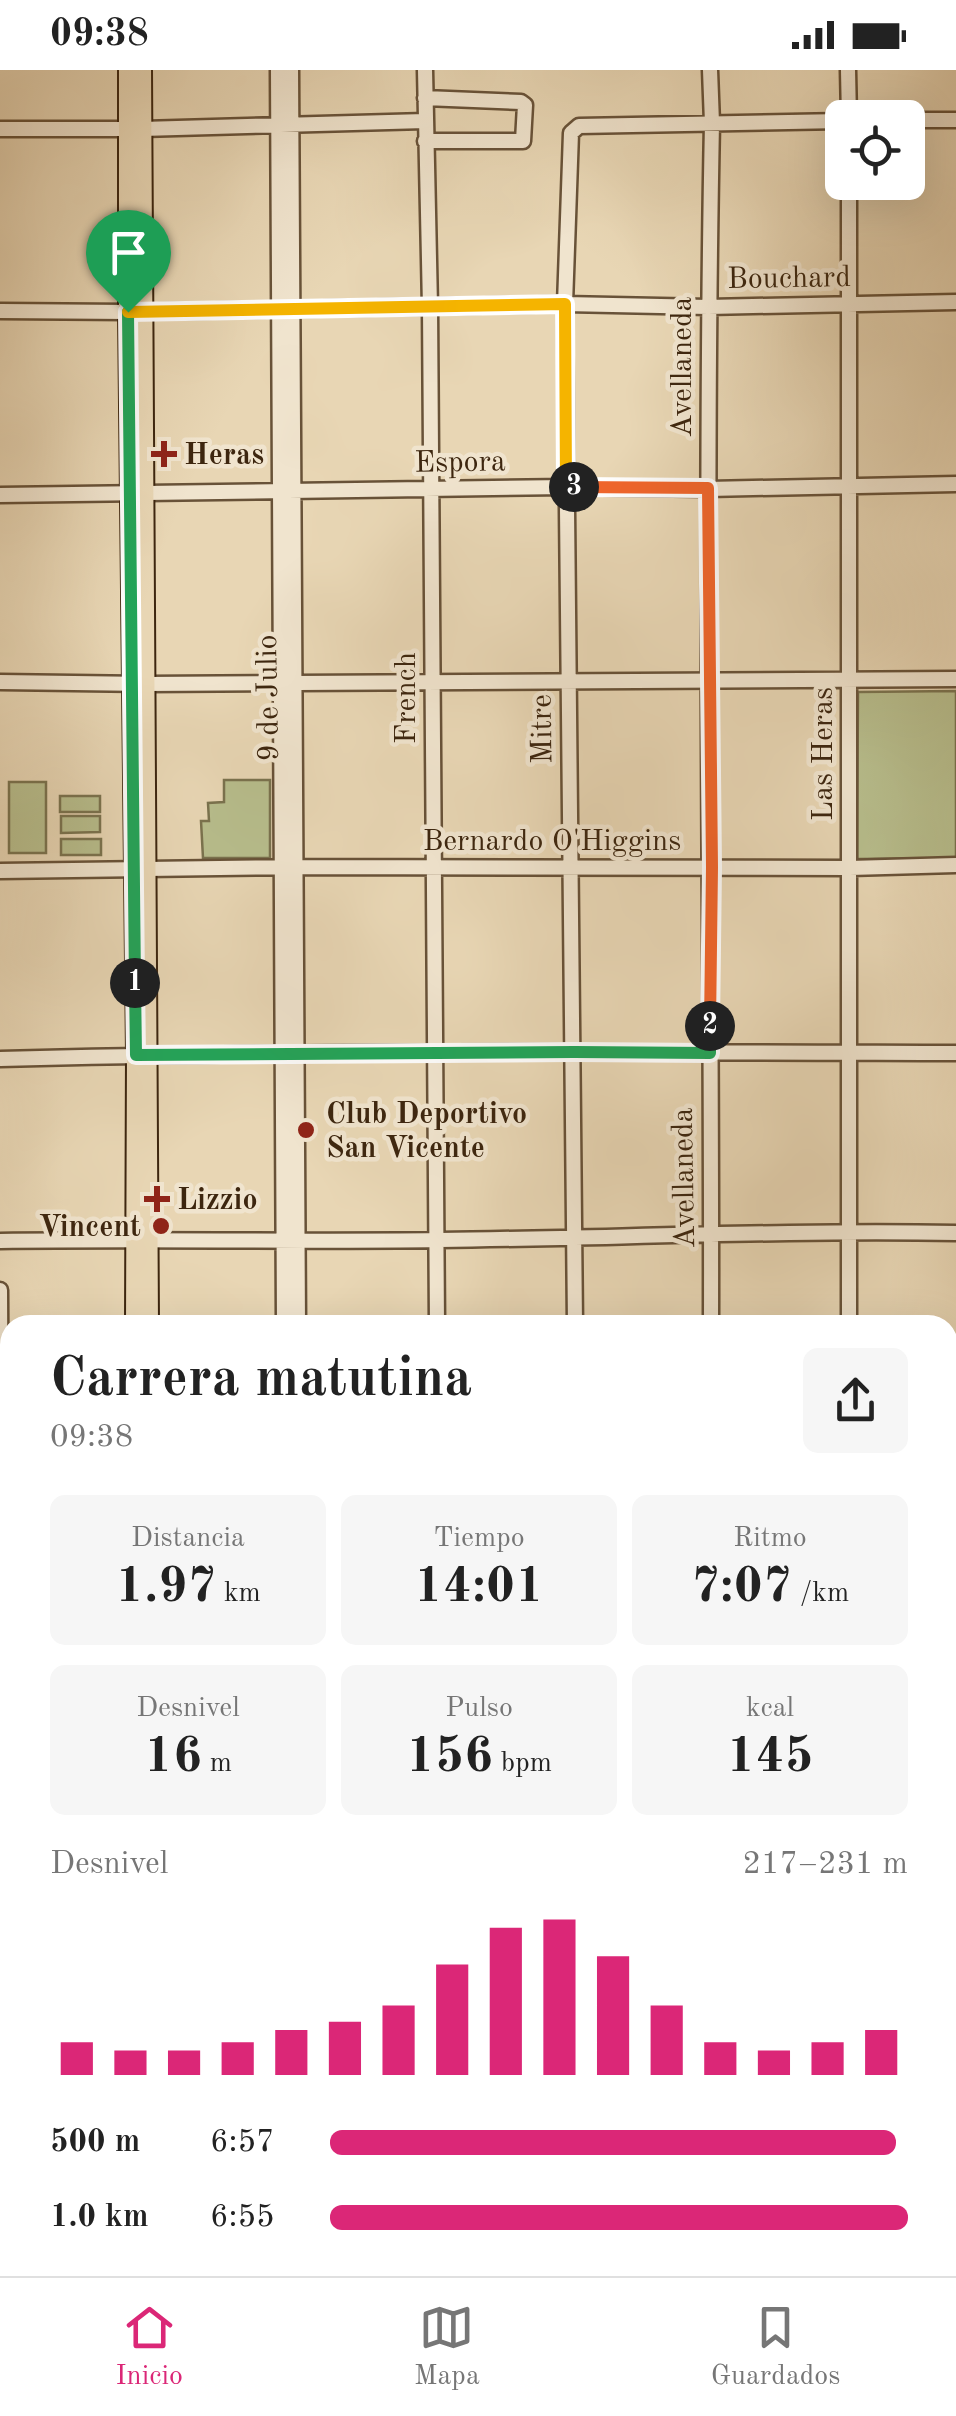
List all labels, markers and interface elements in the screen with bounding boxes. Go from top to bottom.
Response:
text: 09:38 [50,16,149,54]
map controls [825,100,925,200]
button: locate [825,100,925,200]
pin [86,210,171,313]
icon: arrive [101,225,156,280]
street label: Bouchard [727,263,851,295]
street label: Avellaneda [668,296,698,437]
place label: Heras [184,441,264,471]
marker: Heras [153,443,175,465]
street label: Espora [414,447,506,479]
pin: 3 [549,462,599,512]
text: 3 [566,473,582,501]
street label: 9 de Julio [253,634,285,762]
street label: French [392,652,422,744]
street label: Las Heras [809,687,839,821]
street label: Mitre [527,694,559,764]
street label: Bernardo O'Higgins [423,827,681,857]
pin: 1 [110,958,160,1008]
text: 1 [127,969,143,997]
pin: 2 [685,1001,735,1051]
text: 2 [702,1012,718,1040]
place label: Club Deportivo San Vicente [326,1100,527,1164]
street label: Avellaneda [669,1107,701,1249]
marker: Club Deportivo San Vicente [295,1119,317,1141]
place label: Lizzio [177,1186,258,1216]
marker: Lizzio [146,1188,168,1210]
place label: Vincent [38,1213,141,1243]
marker: Vincent [150,1215,172,1237]
button: share [803,1348,908,1453]
text: Carrera matutina [50,1353,472,1408]
text: 09:38 [50,1422,133,1454]
text: Distancia [131,1525,245,1553]
text: Tiempo [433,1525,525,1553]
text: Ritmo [733,1525,807,1553]
text: 1.97 [115,1563,216,1613]
text: 14:01 [414,1563,544,1613]
text: 7:07 [691,1563,792,1613]
text: km [216,1580,261,1608]
text: /km [792,1580,849,1608]
text: Desnivel [136,1695,240,1723]
text: Pulso [445,1695,513,1723]
text: kcal [746,1695,794,1723]
text: 16 [144,1733,202,1783]
text: 156 [406,1733,493,1783]
text: 145 [727,1733,814,1783]
text: m [202,1750,232,1778]
text: bpm [493,1750,552,1778]
text: Desnivel [50,1849,168,1881]
text: 217–231 m [742,1849,908,1881]
text: 500 m [50,2127,140,2159]
text: 6:57 [210,2127,275,2159]
text: 1.0 km [50,2202,149,2234]
text: 6:55 [210,2202,275,2234]
tab: Inicio [116,2300,183,2395]
tab: Mapa [414,2300,480,2395]
tab: Guardados [711,2300,840,2395]

